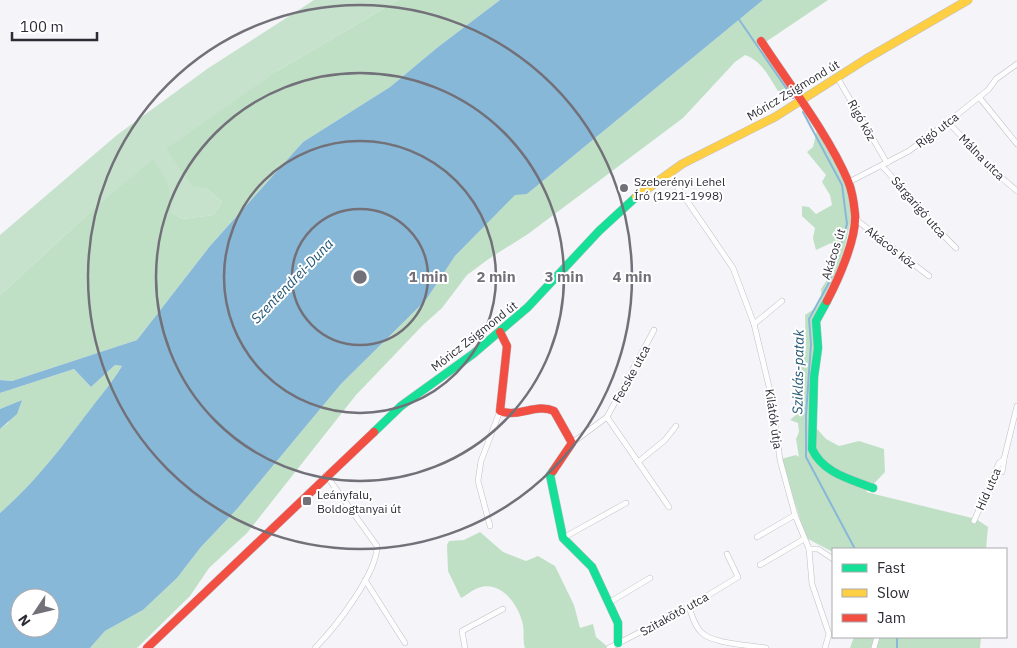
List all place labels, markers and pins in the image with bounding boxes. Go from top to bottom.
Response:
place label: Szeberényi Lehel Író (1921-1998) [634,174,725,203]
marker: Szeberényi Lehel Író (1921-1998) [618,182,630,194]
centre of rings [351,268,369,286]
place label: Leányfalu, Boldogtanyai út [317,487,401,516]
marker: Leányfalu, Boldogtanyai út [301,495,313,507]

